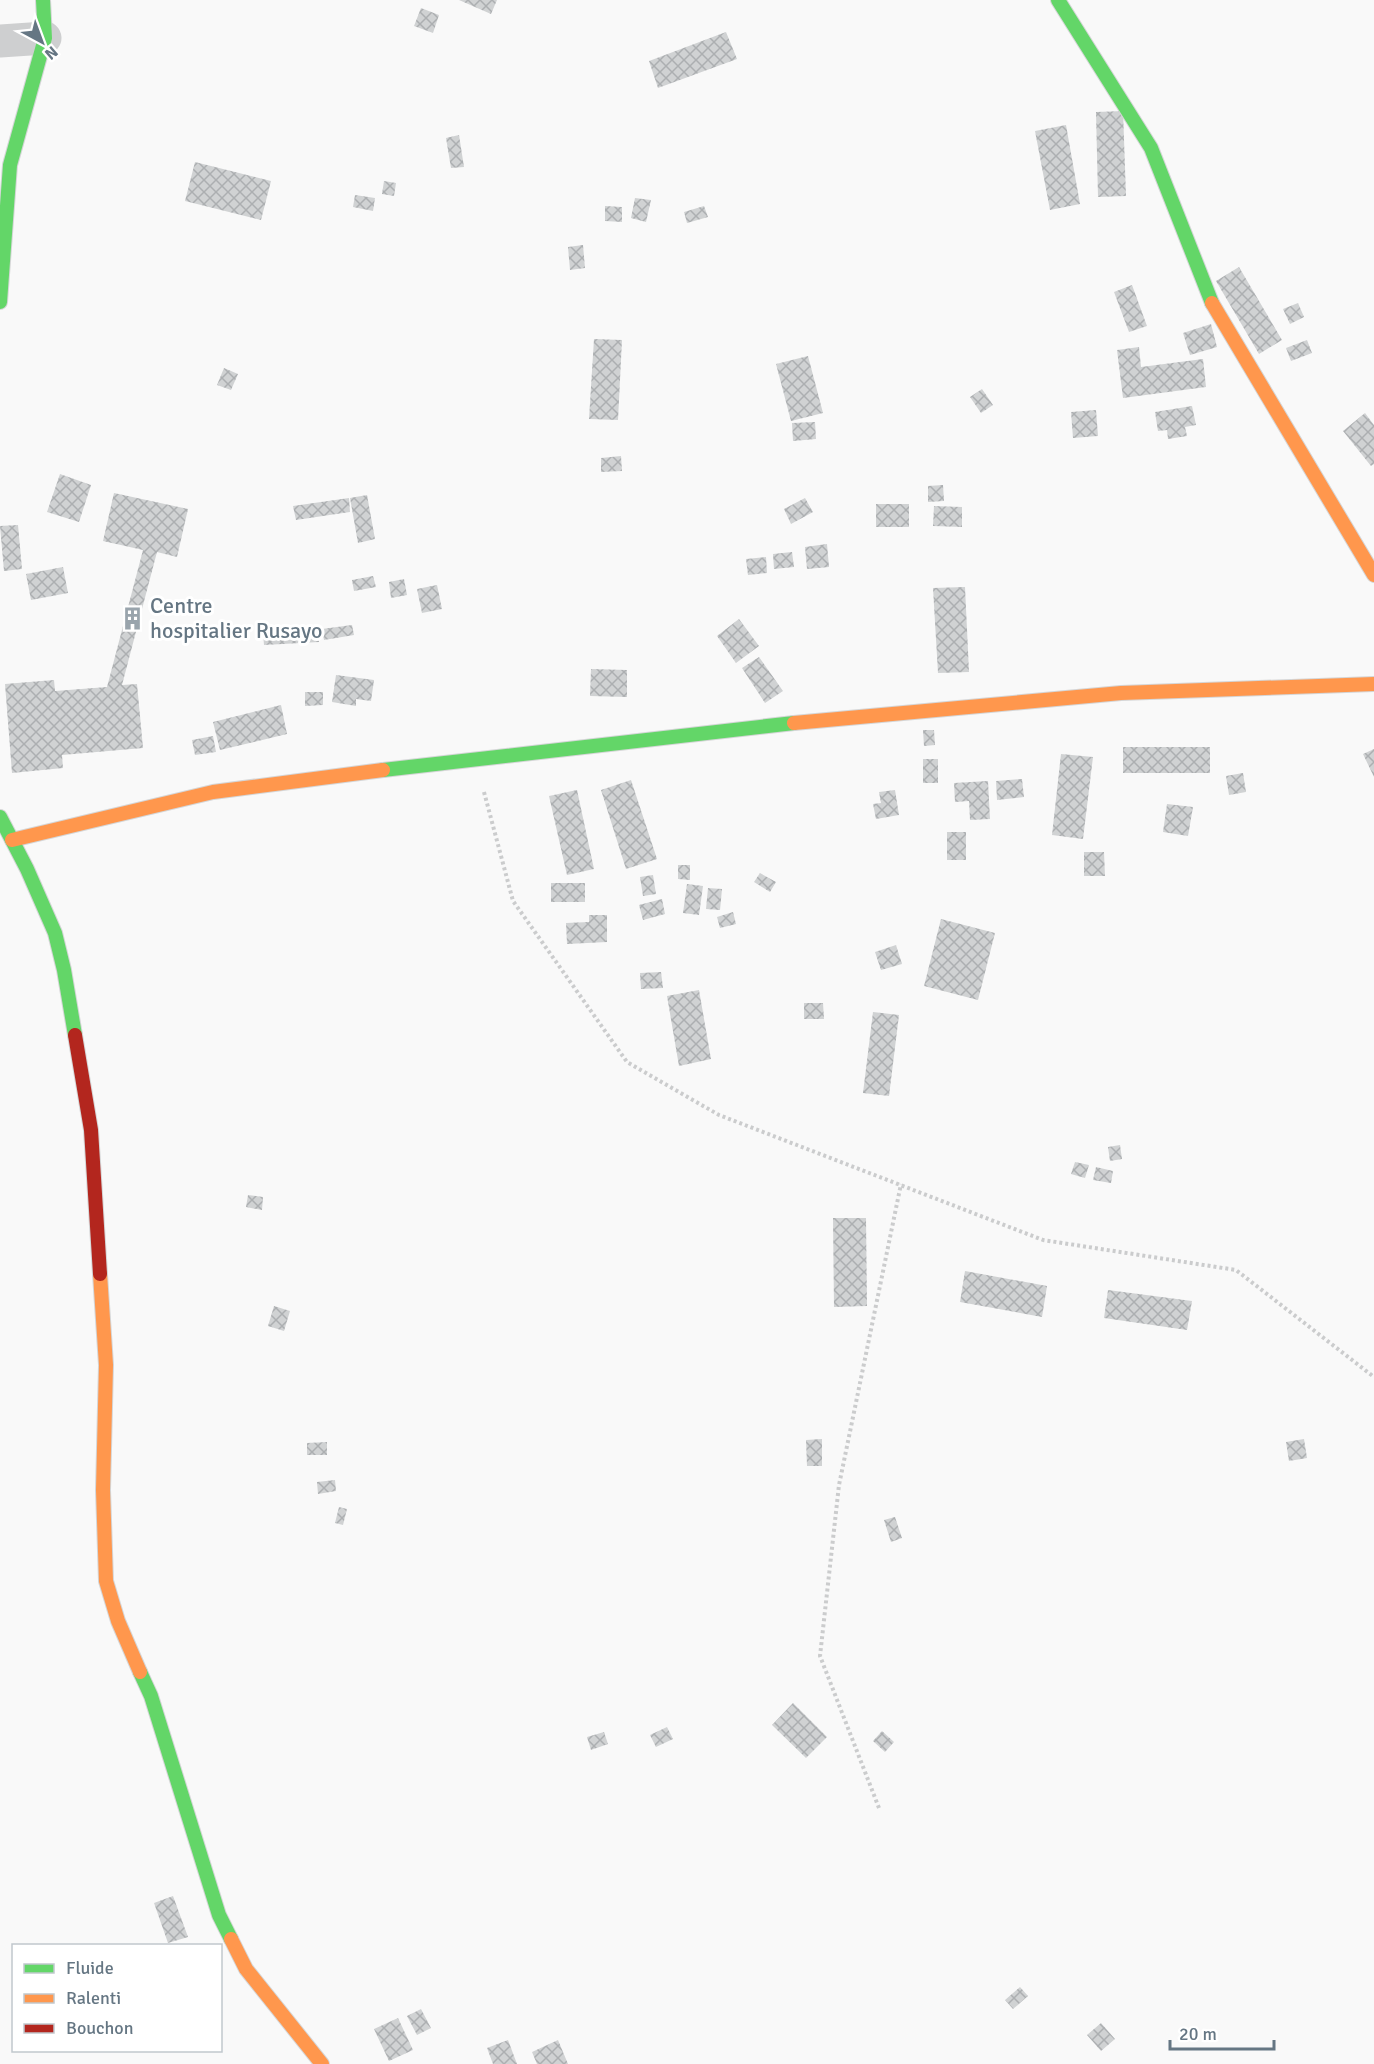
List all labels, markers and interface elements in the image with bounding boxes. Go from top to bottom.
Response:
north arrow [12,12,72,72]
text: N [40,41,62,64]
place label: Centre hospitalier Rusayo [150,592,322,644]
building icon: Centre hospitalier Rusayo [119,605,145,631]
legend [12,1944,222,2052]
text: Fluide [66,1957,114,1979]
text: Ralenti [66,1987,121,2009]
scale bar [1170,2013,1274,2051]
text: Bouchon [66,2017,134,2039]
text: 20 m [1179,2023,1217,2045]

